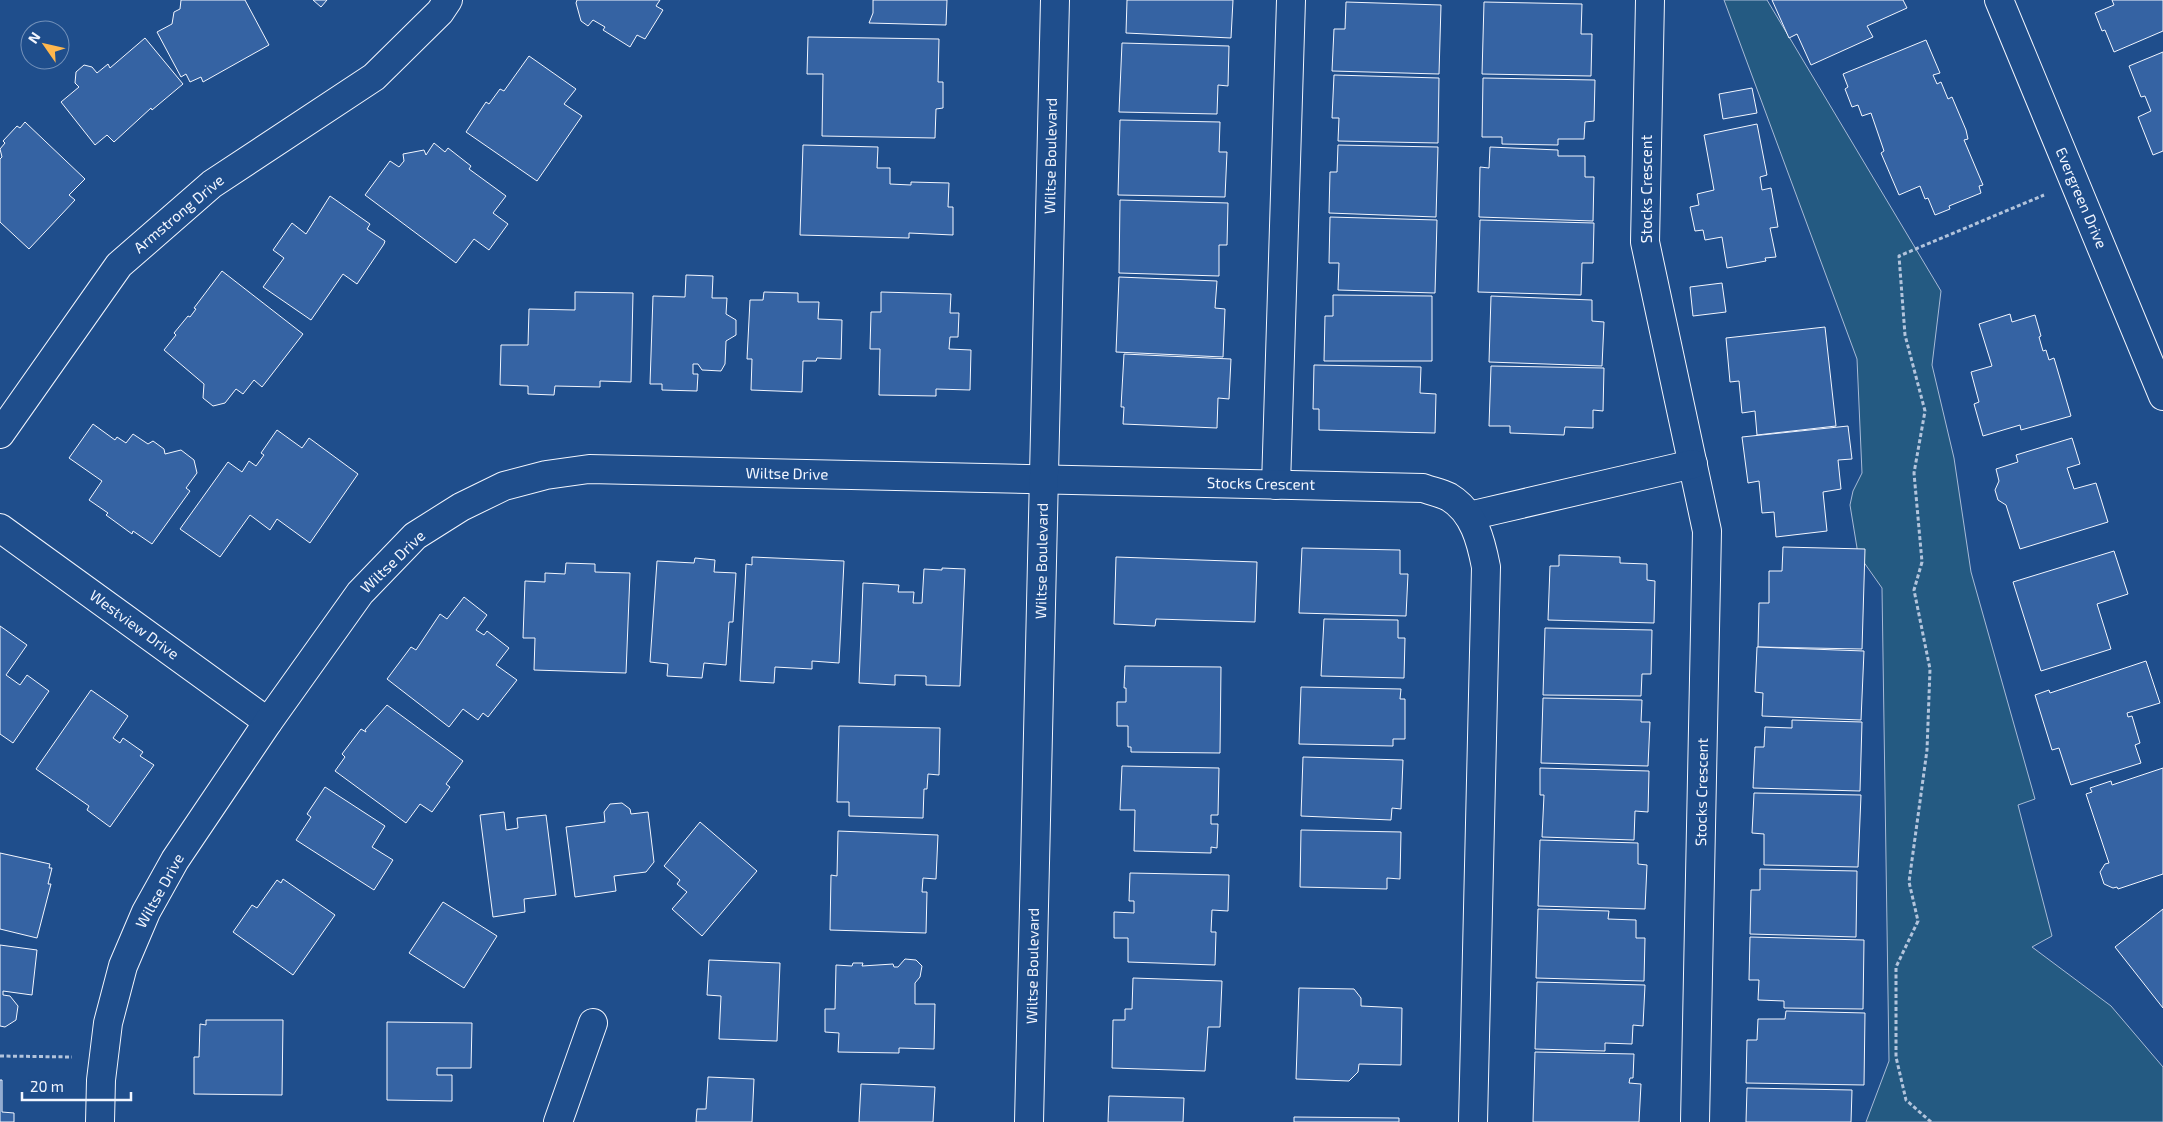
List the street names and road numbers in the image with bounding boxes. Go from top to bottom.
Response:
street label: Wiltse Boulevard [1040,98,1060,214]
street label: Stocks Crescent [1637,135,1655,243]
street label: Evergreen Drive [2052,144,2111,251]
street label: Armstrong Drive [130,170,227,256]
street label: Wiltse Drive [746,463,828,483]
street label: Stocks Crescent [1207,473,1316,493]
street label: Wiltse Boulevard [1031,503,1051,619]
street label: Wiltse Drive [356,526,428,596]
street label: Westview Drive [86,586,183,663]
street label: Stocks Crescent [1691,737,1711,846]
street label: Wiltse Drive [131,850,187,931]
street label: Wiltse Boulevard [1022,908,1042,1024]

